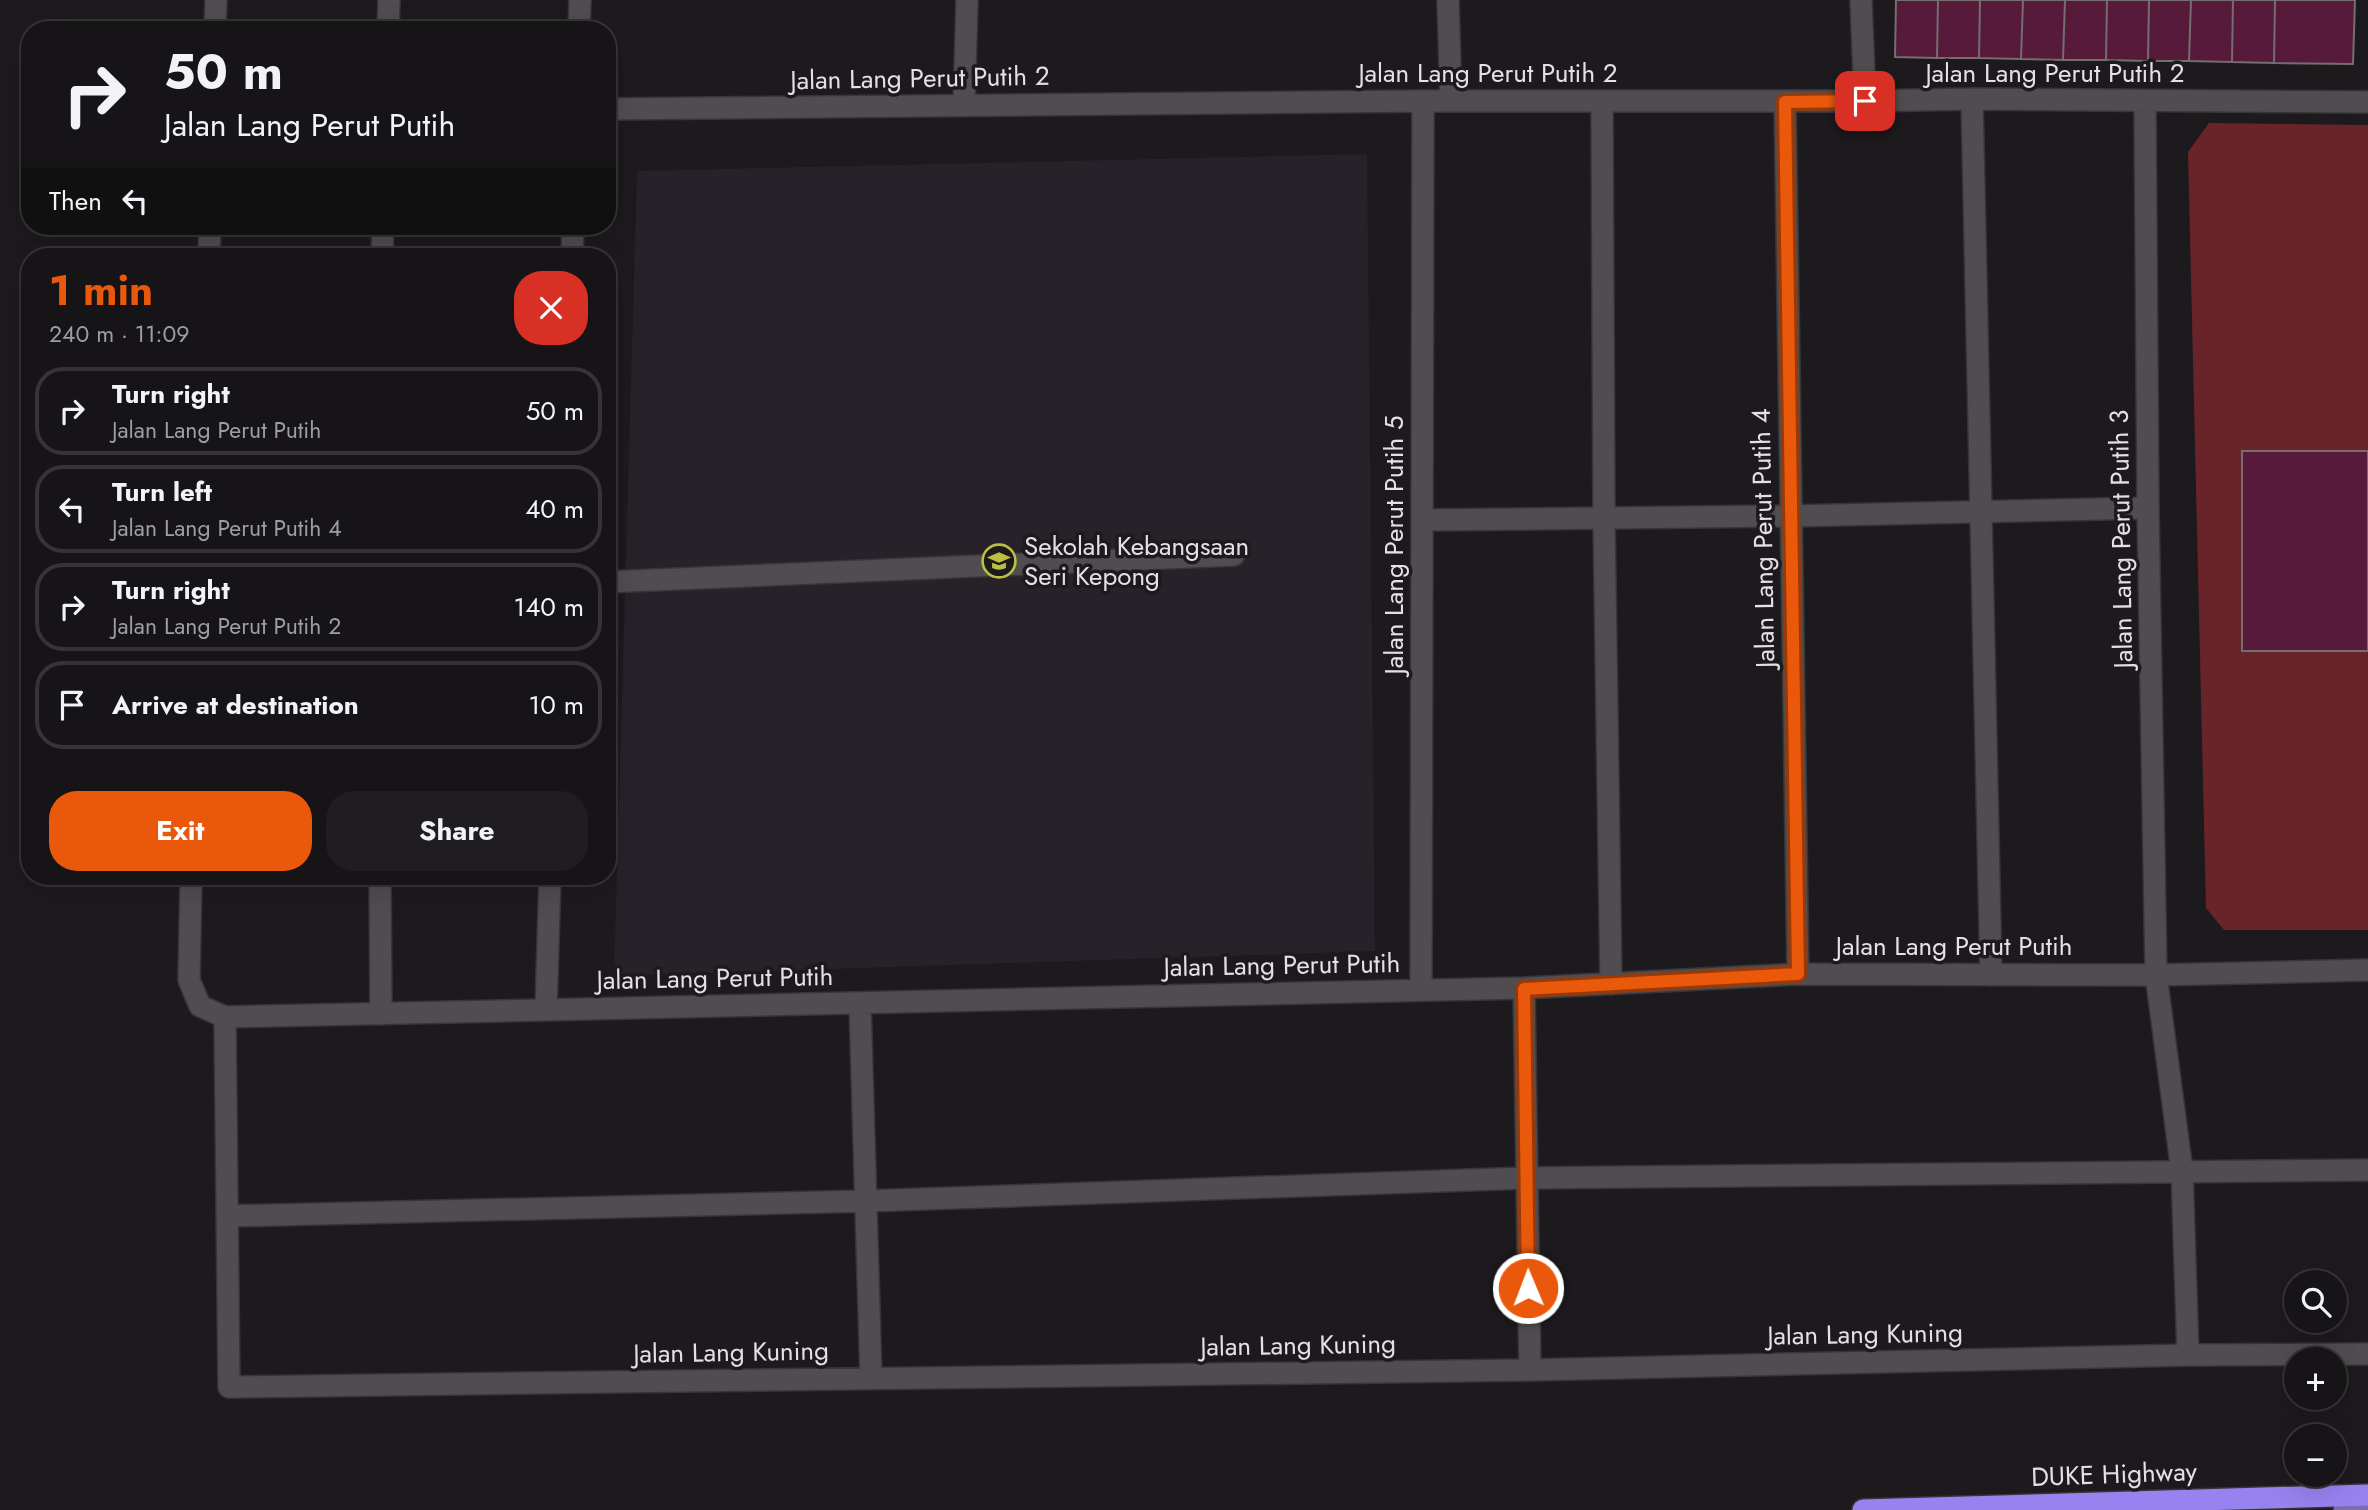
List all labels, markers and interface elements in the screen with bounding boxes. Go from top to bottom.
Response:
text: 50 m [164,37,283,107]
icon: right [49,49,140,140]
street label: Jalan Lang Perut Putih 2 [1355,54,1618,92]
street label: Jalan Lang Perut Putih 2 [1922,54,2185,92]
street label: Jalan Lang Perut Putih 2 [787,57,1050,99]
pin [1835,71,1895,131]
icon: arrive [1846,82,1884,120]
text: Jalan Lang Perut Putih [164,102,455,148]
text: Then [49,182,102,220]
icon: left [116,182,154,220]
text: 1 min [49,260,153,321]
button: close [514,271,588,345]
text: 240 m · 11:09 [49,317,189,351]
text: Turn right [112,375,230,413]
icon: right [53,392,91,430]
text: 50 m [526,392,584,430]
street label: Jalan Lang Perut Putih 4 [1742,408,1784,671]
street label: Jalan Lang Perut Putih 3 [2100,409,2142,672]
text: Jalan Lang Perut Putih [112,413,321,447]
street label: Jalan Lang Perut Putih 5 [1375,415,1413,678]
text: Turn left [112,473,212,511]
icon: left [53,490,91,528]
text: 40 m [525,490,584,528]
text: Jalan Lang Perut Putih 4 [112,511,342,545]
place label: Sekolah Kebangsaan Seri Kepong [1024,527,1249,595]
school or university icon: Sekolah Kebangsaan Seri Kepong [980,542,1018,580]
text: Turn right [112,571,230,609]
icon: right [53,588,91,626]
text: 140 m [513,588,584,626]
text: Jalan Lang Perut Putih 2 [112,609,341,643]
icon: arrive [53,686,91,724]
text: Arrive at destination [112,686,359,724]
text: 10 m [529,686,584,724]
button: Exit [49,791,312,871]
button: Share [326,791,588,871]
street label: Jalan Lang Perut Putih [1833,927,2072,965]
street label: Jalan Lang Perut Putih [1160,944,1401,986]
street label: Jalan Lang Perut Putih [593,957,834,999]
position arrow [1491,1251,1565,1325]
map controls [2284,1270,2347,1487]
button: search [2284,1270,2347,1333]
street label: Jalan Lang Kuning [1764,1313,1963,1355]
street label: Jalan Lang Kuning [1197,1324,1396,1366]
street label: Jalan Lang Kuning [630,1331,829,1373]
button: + [2284,1347,2347,1410]
button: − [2284,1424,2347,1487]
street label: DUKE Highway [2030,1452,2198,1496]

